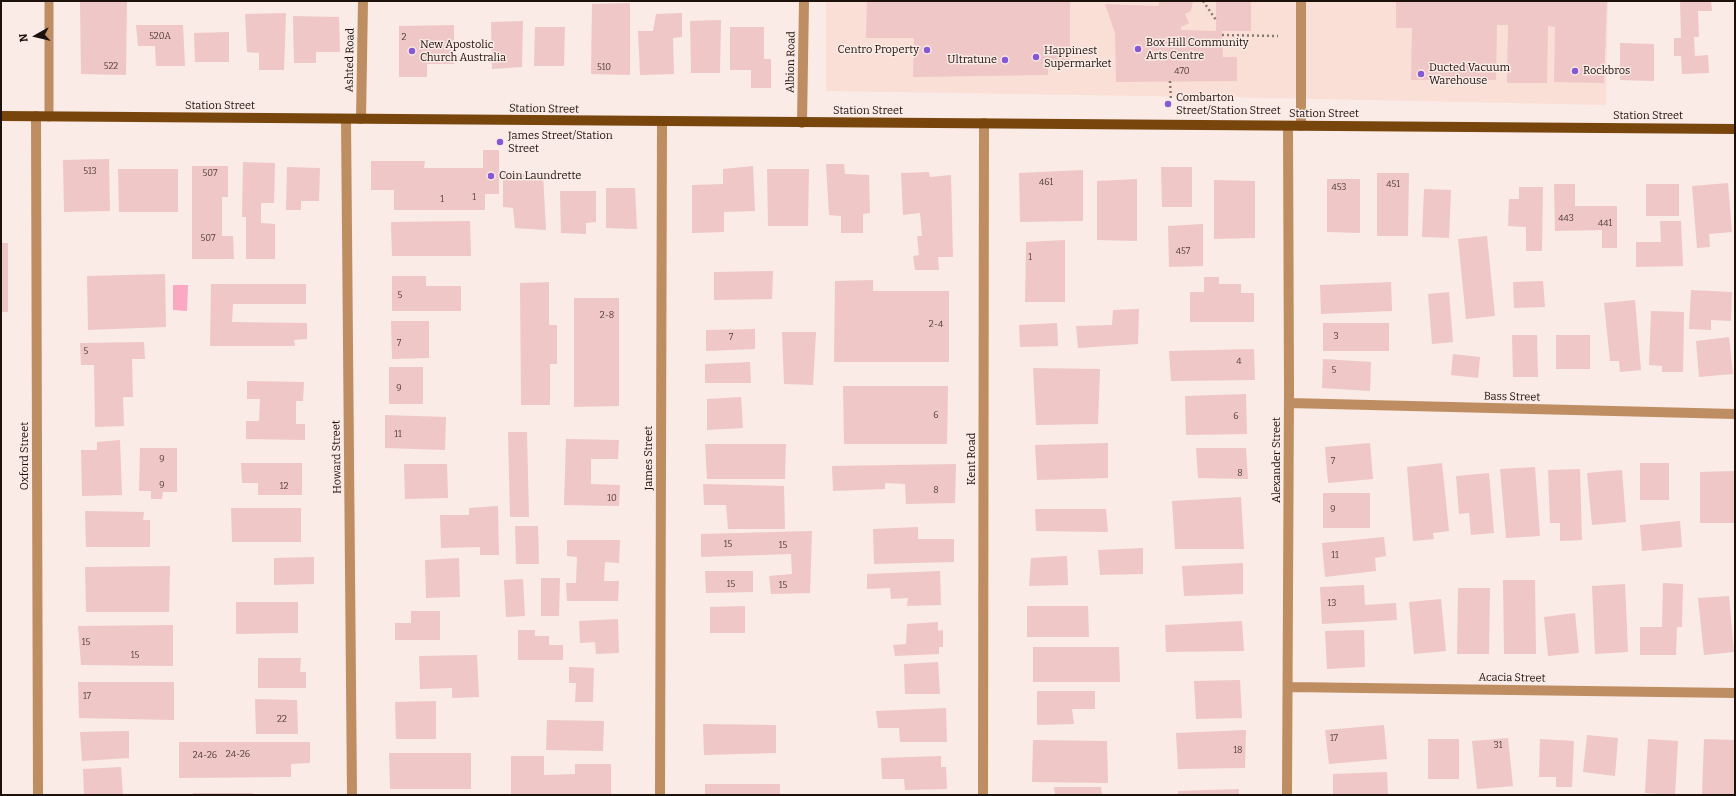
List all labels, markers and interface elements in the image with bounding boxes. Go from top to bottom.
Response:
north arrow [16,16,56,56]
street label: Ashted Road [343,28,357,92]
house number: 520A [149,31,171,41]
street label: Albion Road [784,31,798,93]
house number: 2 [402,32,406,42]
text: N [17,33,31,43]
place label: Box Hill Community Arts Centre [1146,36,1249,62]
place label: New Apostolic Church Australia [420,38,506,64]
place label: Centro Property [838,43,919,57]
place label: Happinest Supermarket [1044,44,1112,70]
marker: Box Hill Community Arts Centre [1133,44,1143,54]
marker: Centro Property [922,45,932,55]
marker: New Apostolic Church Australia [407,46,417,56]
marker: Happinest Supermarket [1031,52,1041,62]
place label: Ultratune [947,53,997,67]
marker: Ultratune [1000,55,1010,65]
house number: 522 [104,61,118,71]
place label: Ducted Vacuum Warehouse [1429,61,1510,87]
house number: 510 [597,62,611,72]
place label: Rockbros [1583,64,1630,78]
house number: 470 [1174,66,1190,76]
marker: Rockbros [1570,66,1580,76]
marker: Ducted Vacuum Warehouse [1416,69,1426,79]
place label: Combarton Street/Station Street [1176,91,1281,117]
street label: Station Street [185,99,255,113]
marker: Combarton Street/Station Street [1163,99,1173,109]
street label: Station Street [509,102,579,116]
street label: Station Street [833,104,903,118]
street label: Station Street [1289,107,1359,121]
street label: Station Street [1613,109,1683,123]
place label: James Street/Station Street [508,129,613,155]
marker: James Street/Station Street [495,137,505,147]
house number: 513 [83,166,97,176]
house number: 507 [202,168,218,178]
place label: Coin Laundrette [499,169,581,183]
marker: Coin Laundrette [486,171,496,181]
house number: 461 [1039,177,1053,187]
house number: 451 [1386,179,1400,189]
house number: 453 [1332,182,1346,192]
house number: 1 [472,192,476,202]
house number: 1 [440,194,444,204]
house number: 443 [1558,213,1574,223]
house number: 441 [1598,218,1612,228]
house number: 507 [200,233,216,243]
house number: 457 [1176,246,1190,256]
house number: 1 [1028,252,1032,262]
house number: 5 [398,290,402,300]
house number: 2-8 [600,310,614,320]
house number: 2-4 [929,319,943,329]
house number: 3 [1333,331,1339,341]
house number: 7 [729,332,733,342]
house number: 7 [397,338,401,348]
house number: 5 [84,346,88,356]
house number: 4 [1236,356,1242,366]
house number: 5 [1332,365,1336,375]
house number: 9 [396,383,402,393]
street label: Bass Street [1484,390,1540,404]
house number: 6 [933,410,939,420]
house number: 6 [1233,411,1239,421]
street label: Alexander Street [1270,417,1284,503]
street label: Howard Street [330,420,344,494]
street label: Oxford Street [18,422,32,490]
street label: James Street [642,426,656,490]
house number: 11 [394,429,402,439]
street label: Kent Road [965,433,979,485]
house number: 9 [159,454,165,464]
house number: 7 [1331,456,1335,466]
house number: 8 [1237,468,1243,478]
house number: 9 [159,480,165,490]
house number: 12 [280,481,288,491]
house number: 8 [933,485,939,495]
house number: 10 [607,493,617,503]
house number: 9 [1330,504,1336,514]
house number: 15 [724,539,732,549]
house number: 15 [779,540,787,550]
house number: 11 [1331,550,1339,560]
house number: 15 [727,579,735,589]
house number: 15 [779,580,787,590]
house number: 13 [1328,598,1336,608]
house number: 15 [82,637,90,647]
house number: 15 [131,650,139,660]
street label: Acacia Street [1478,671,1546,685]
house number: 17 [83,691,91,701]
house number: 22 [277,714,287,724]
house number: 17 [1330,733,1338,743]
house number: 31 [1494,740,1502,750]
house number: 18 [1233,745,1243,755]
house number: 24-26 [226,749,250,759]
house number: 24-26 [193,750,217,760]

